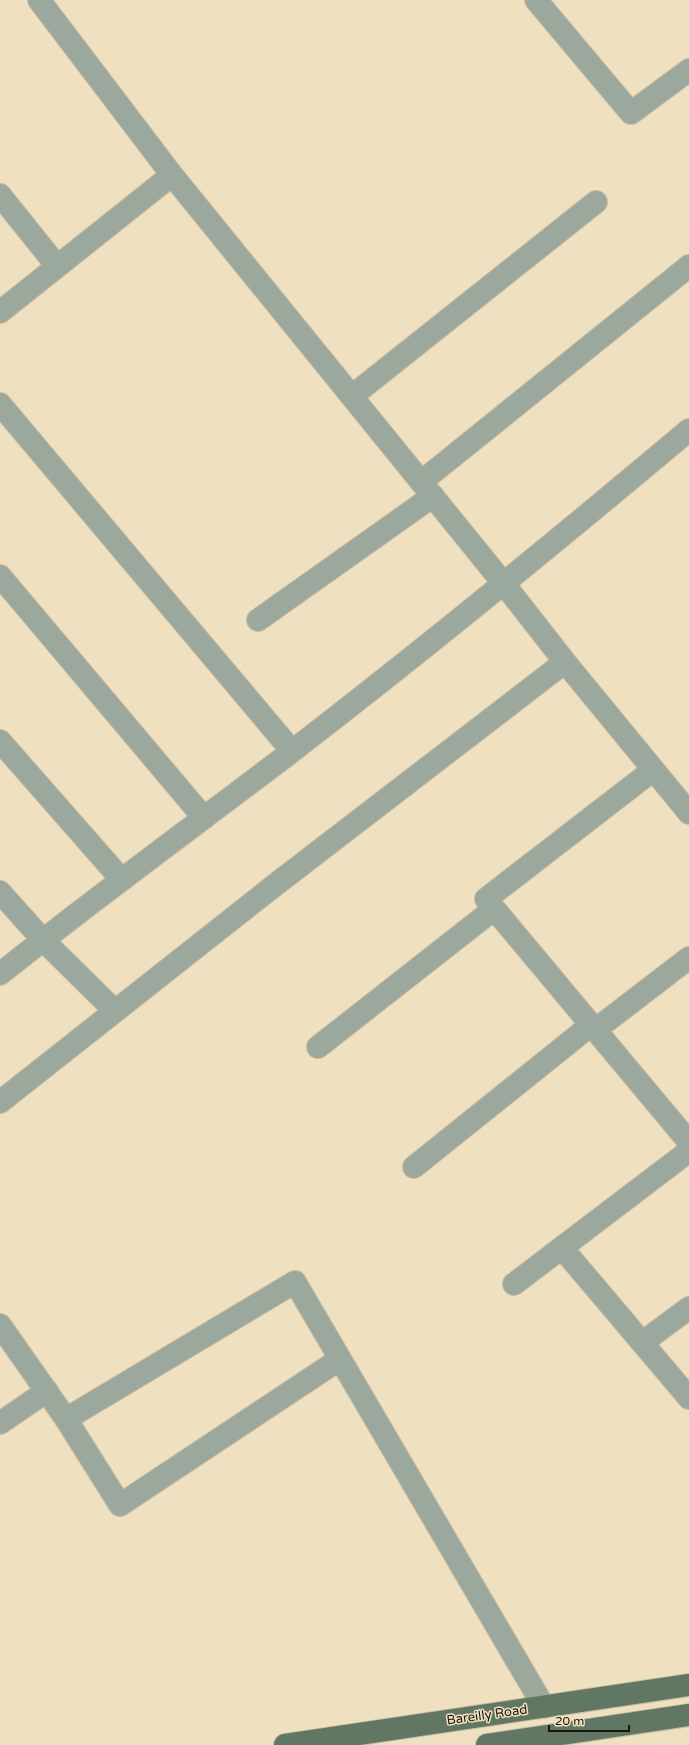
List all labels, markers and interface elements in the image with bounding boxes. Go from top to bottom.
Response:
street label: Bareilly Road [446,1701,528,1729]
scale bar [549,1707,629,1733]
text: 20 m [555,1714,584,1728]

